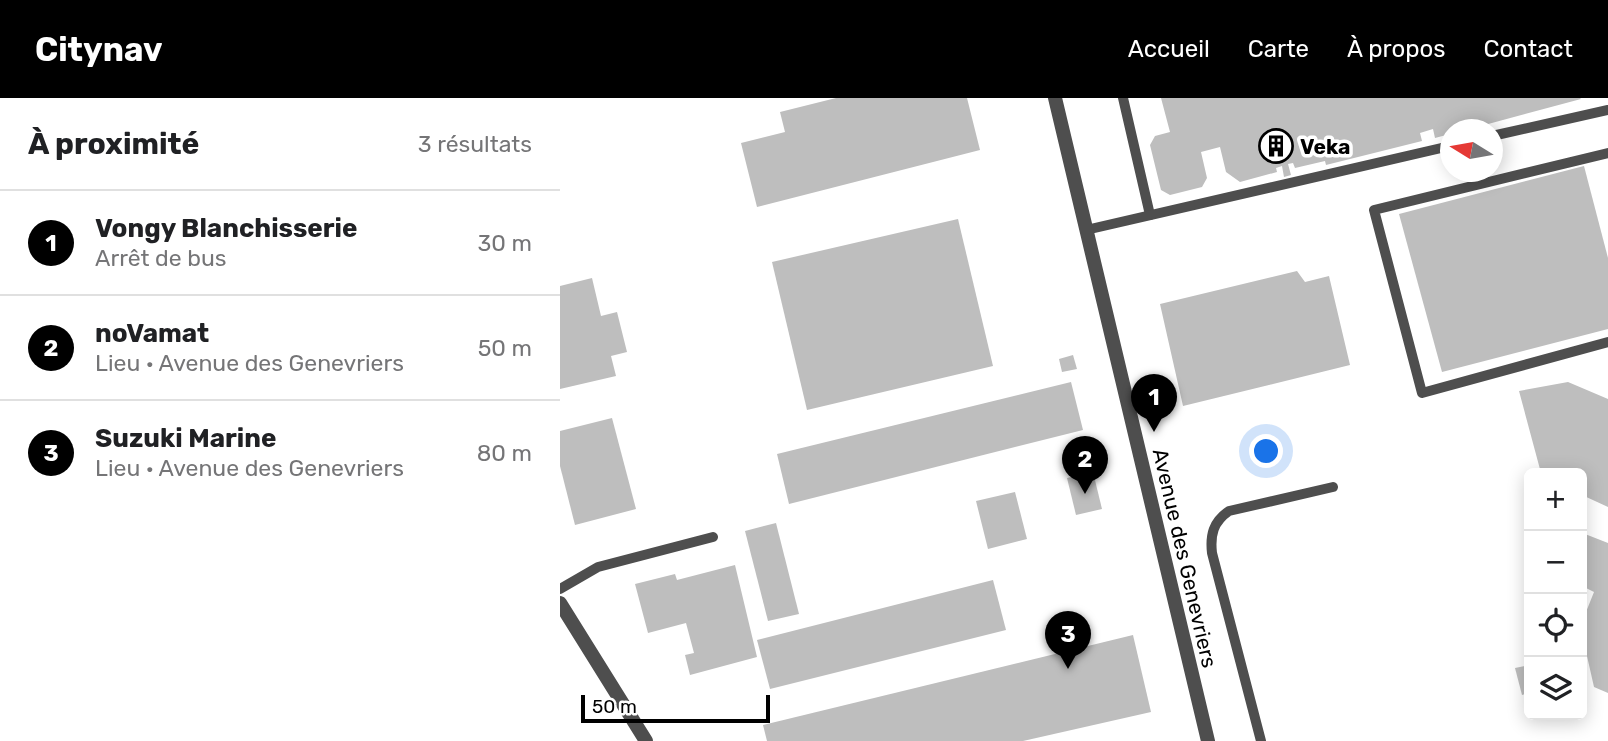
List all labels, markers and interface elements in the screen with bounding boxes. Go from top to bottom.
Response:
text: Citynav [35,30,163,69]
text: Accueil [1128,35,1210,63]
text: Carte [1248,35,1309,63]
text: À propos [1347,35,1446,63]
text: Contact [1484,35,1573,63]
north arrow [1440,119,1503,182]
text: À proximité [28,126,199,162]
building icon: Veka [1257,127,1295,165]
text: 3 résultats [418,130,532,158]
place label: Veka [1300,134,1350,159]
text: Vongy Blanchisserie [95,213,357,244]
text: 1 [45,229,57,257]
text: 30 m [477,229,532,257]
text: Arrêt de bus [95,244,227,272]
text: noVamat [95,318,209,349]
text: 2 [44,334,58,362]
text: 50 m [478,334,532,362]
text: Lieu · Avenue des Genevriers [95,349,404,377]
pin: 1 [1131,374,1177,432]
text: Suzuki Marine [95,423,276,454]
your location [1249,434,1283,468]
pin: 2 [1062,436,1108,494]
text: 3 [43,439,59,467]
text: 80 m [477,439,532,467]
street label: Avenue des Genevriers [1148,446,1222,670]
text: Lieu · Avenue des Genevriers [95,454,404,482]
map controls [1524,468,1587,720]
button: + [1524,468,1587,531]
button: − [1524,531,1587,594]
button: locate [1524,594,1587,657]
pin: 3 [1045,611,1091,669]
button: layers [1524,657,1587,720]
scale bar [581,692,770,724]
text: 50 m [592,695,637,718]

